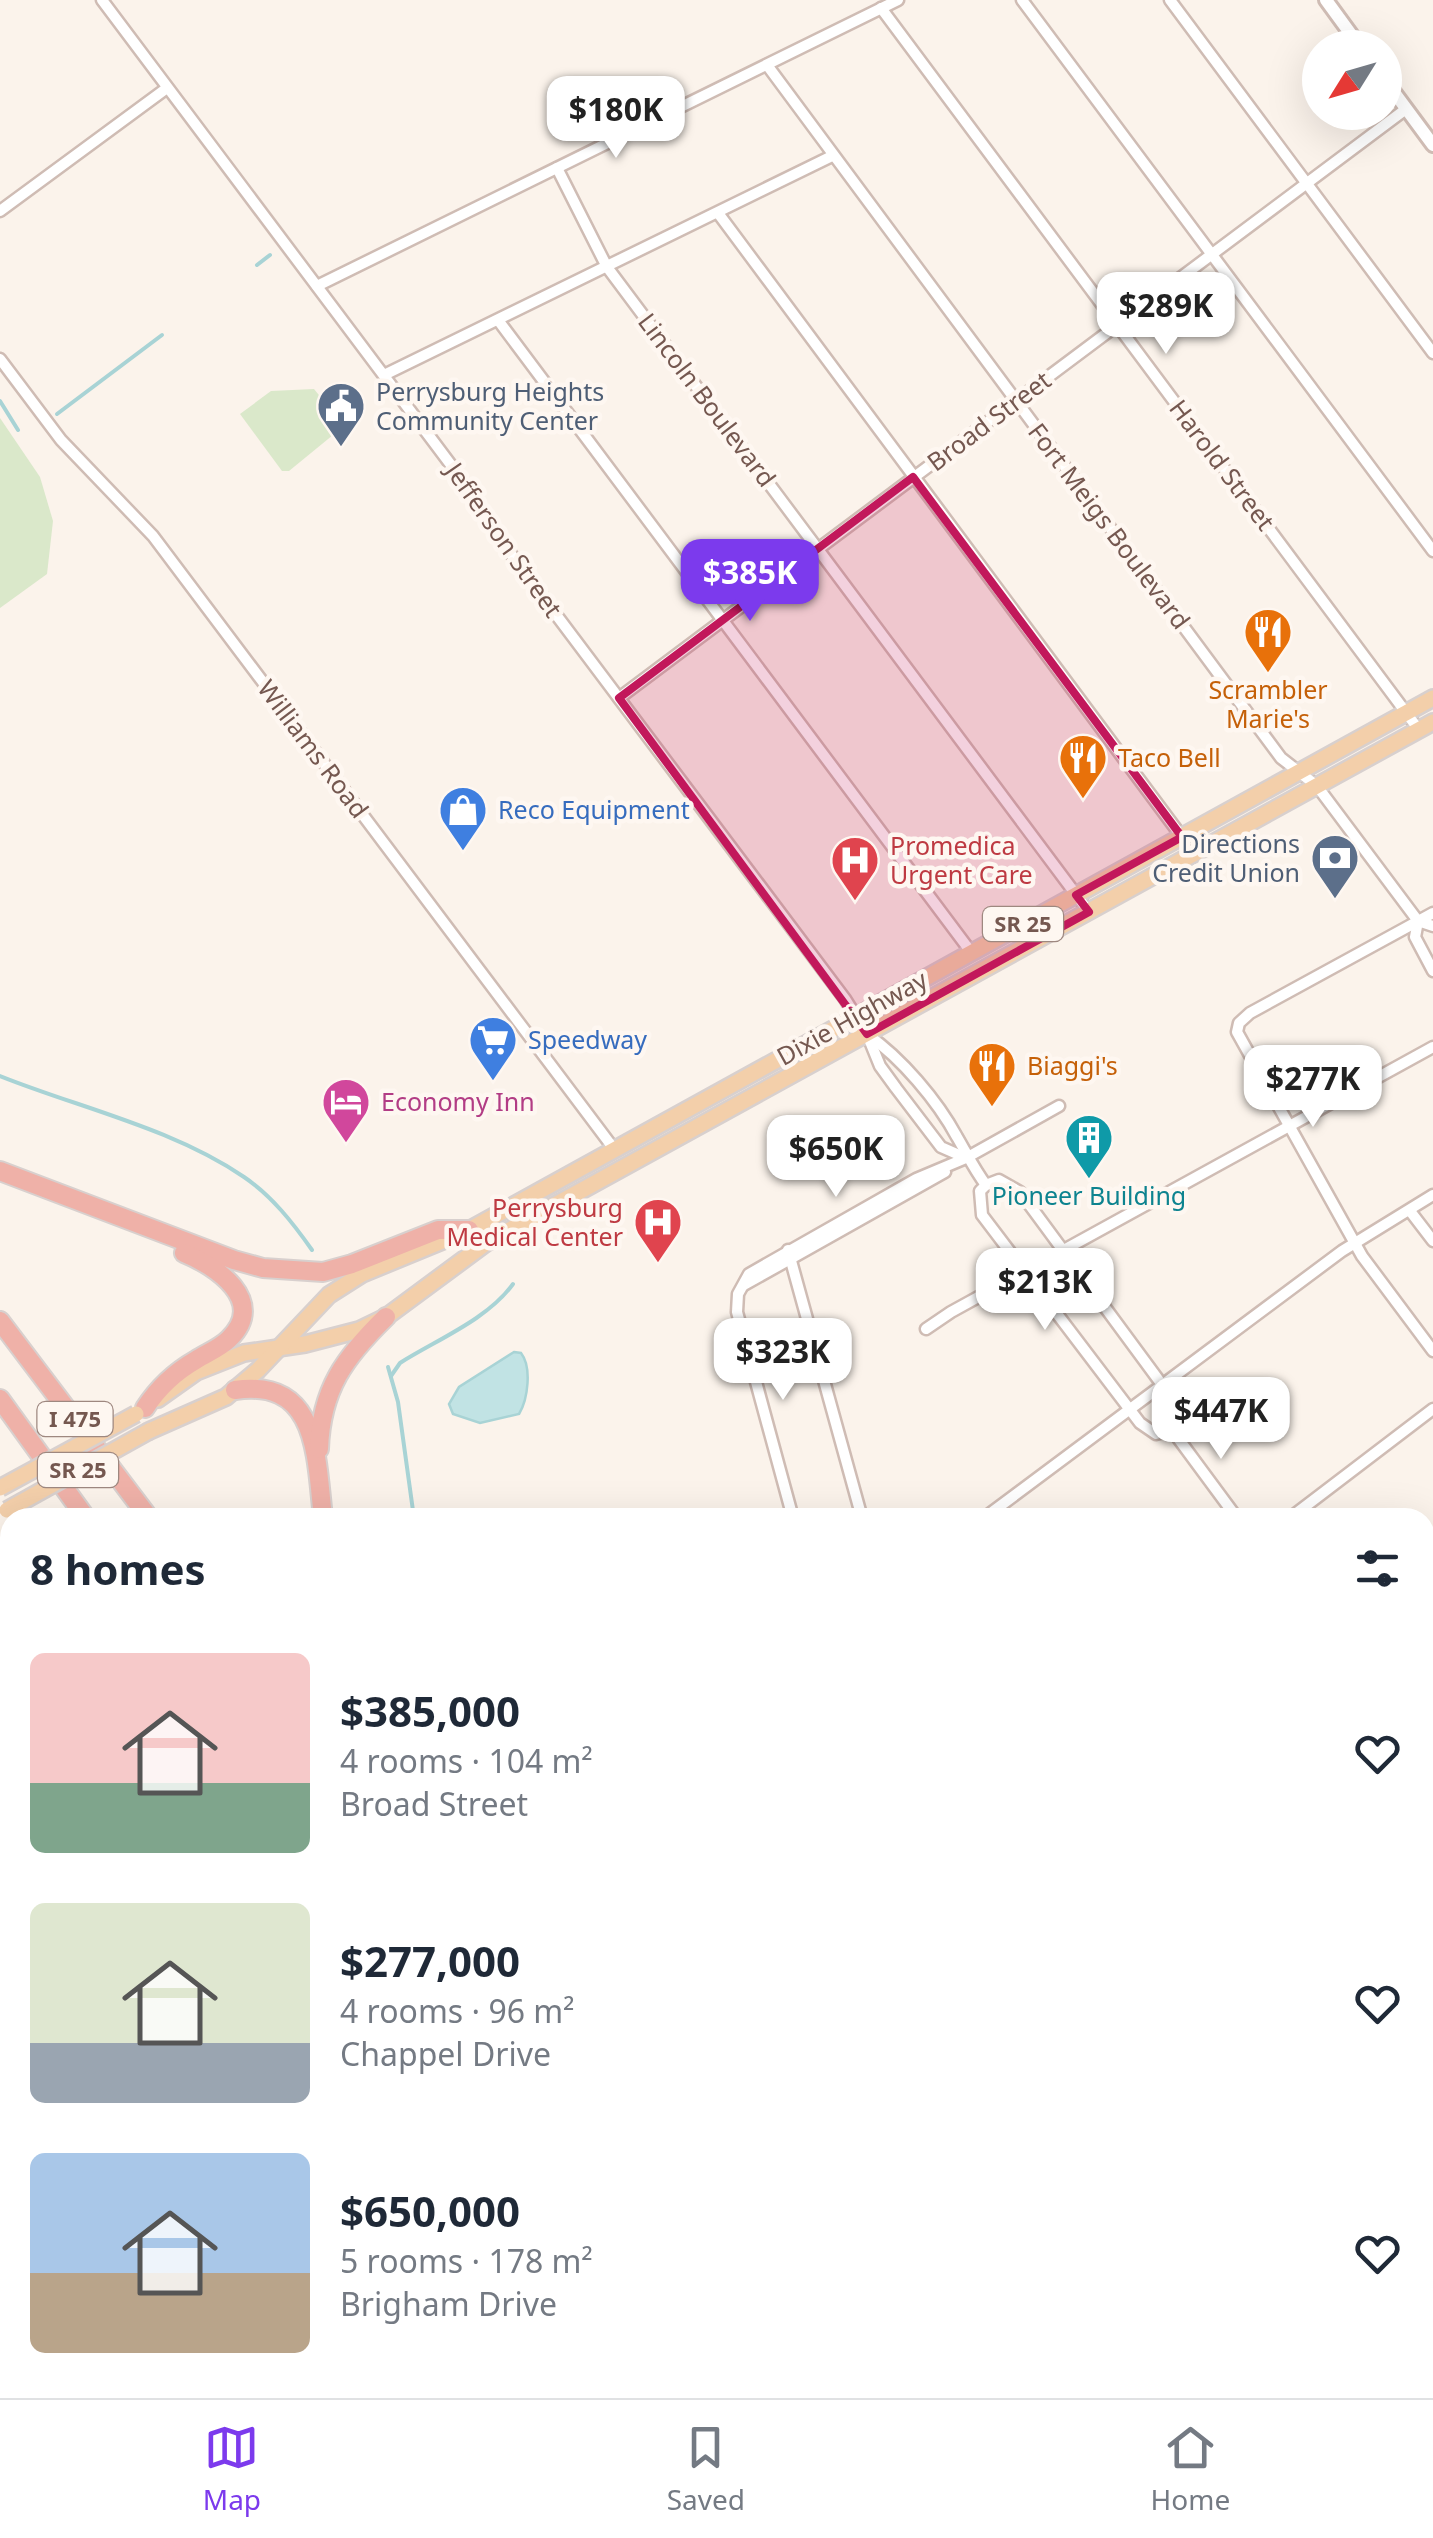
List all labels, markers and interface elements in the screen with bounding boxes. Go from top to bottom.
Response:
north arrow [1302,30,1402,130]
map controls [1302,30,1402,130]
pin: $180K [546,76,686,161]
text: $180K [569,87,663,130]
pin: $289K [1096,272,1236,357]
text: $289K [1119,283,1213,326]
street label: Lincoln Boulevard [631,306,784,493]
street label: Broad Street [920,362,1057,478]
place label: Perrysburg Heights Community Center [376,374,604,437]
public building icon: Perrysburg Heights Community Center [315,380,367,448]
street label: Harold Street [1162,392,1283,537]
street label: Fort Meigs Boulevard [1021,415,1199,635]
street label: Jefferson Street [438,454,571,623]
pin: $385K [680,539,820,624]
text: $385K [703,550,797,593]
restaurant icon: Scrambler Marie's [1242,606,1294,674]
street label: Williams Road [251,672,377,825]
place label: Scrambler Marie's [1208,672,1328,735]
restaurant icon: Taco Bell [1057,732,1109,800]
place label: Taco Bell [1118,740,1221,774]
shop icon: Reco Equipment [437,784,489,852]
place label: Reco Equipment [498,792,690,826]
place label: Directions Credit Union [1152,826,1300,889]
place label: Promedica Urgent Care [890,828,1033,891]
bank icon: Directions Credit Union [1309,832,1361,900]
hospital icon: Promedica Urgent Care [829,834,881,902]
road number: SR 25 [983,907,1063,941]
street label: Dixie Highway [770,962,933,1073]
supermarket icon: Speedway [467,1014,519,1082]
place label: Speedway [528,1022,647,1056]
restaurant icon: Biaggi's [966,1040,1018,1108]
pin: $277K [1243,1045,1383,1130]
place label: Biaggi's [1027,1048,1118,1082]
text: $277K [1266,1056,1360,1099]
hotel icon: Economy Inn [320,1076,372,1144]
place label: Economy Inn [381,1084,535,1118]
building icon: Pioneer Building [1063,1112,1115,1180]
pin: $650K [766,1115,906,1200]
text: $650K [789,1126,883,1169]
place label: Pioneer Building [992,1178,1186,1212]
place label: Perrysburg Medical Center [447,1190,623,1253]
hospital icon: Perrysburg Medical Center [632,1196,684,1264]
pin: $213K [975,1248,1115,1333]
text: $213K [998,1259,1092,1302]
pin: $323K [713,1318,853,1403]
text: $323K [736,1329,830,1372]
pin: $447K [1151,1377,1291,1462]
text: $447K [1174,1388,1268,1431]
road number: I 475 [38,1402,112,1436]
road number: SR 25 [38,1453,118,1487]
text: 8 homes [30,1540,206,1597]
icon: filters [1350,1541,1405,1596]
text: $385,000 [340,1682,520,1739]
icon: home [110,1693,230,1813]
icon: heart [1350,1726,1405,1781]
text: 4 rooms · 104 m² [340,1739,593,1782]
text: Broad Street [340,1782,528,1825]
text: $277,000 [340,1932,520,1989]
icon: home [110,1943,230,2063]
icon: heart [1350,1976,1405,2031]
text: 4 rooms · 96 m² [340,1989,574,2032]
text: Chappel Drive [340,2032,551,2075]
text: $650,000 [340,2182,520,2239]
icon: home [110,2193,230,2313]
icon: heart [1350,2226,1405,2281]
text: 5 rooms · 178 m² [340,2239,593,2282]
text: Brigham Drive [340,2282,557,2325]
tab: Map [203,2420,261,2518]
tab: Saved [667,2420,745,2518]
tab: Home [1151,2420,1230,2518]

